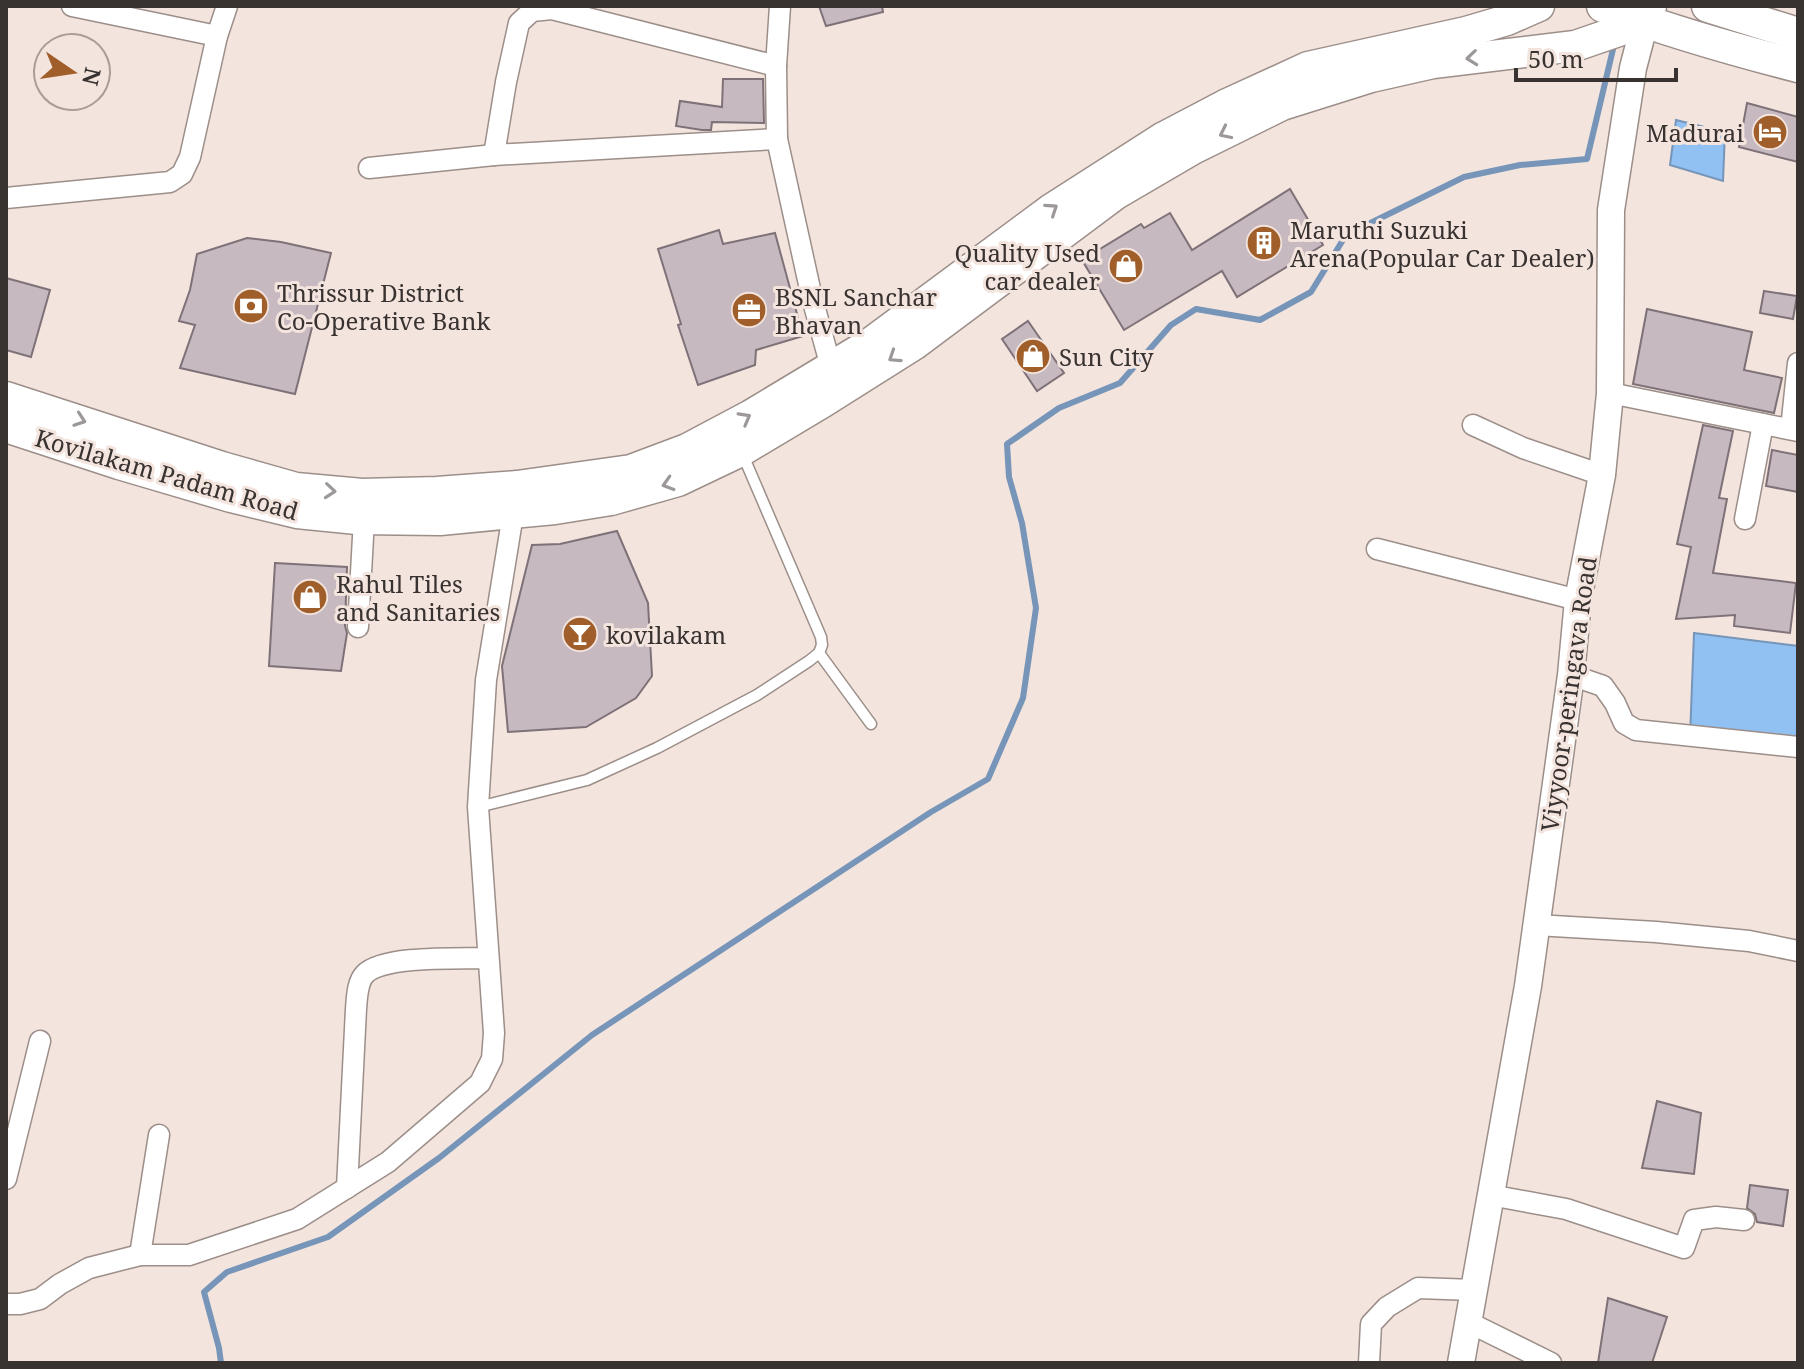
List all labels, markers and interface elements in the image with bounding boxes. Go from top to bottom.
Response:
north arrow [32,32,112,112]
scale bar [1516,32,1676,82]
text: 50 m [1528,42,1584,75]
one-way arrow [1465,50,1478,67]
text: N [76,65,109,89]
hotel icon: Madurai [1751,113,1789,151]
place label: Madurai [1646,116,1744,149]
one-way arrow [1219,123,1233,139]
one-way arrow [1043,204,1057,219]
place label: Maruthi Suzuki Arena(Popular Car Dealer) [1290,213,1595,274]
building icon: Maruthi Suzuki Arena(Popular Car Dealer) [1245,224,1283,262]
place label: Quality Used car dealer [954,236,1100,297]
shop icon: Quality Used car dealer [1107,247,1145,285]
place label: Thrissur District Co-Operative Bank [277,276,492,337]
place label: BSNL Sanchar Bhavan [775,280,937,341]
bank icon: Thrissur District Co-Operative Bank [232,287,270,325]
office icon: BSNL Sanchar Bhavan [730,291,768,329]
shop icon: Sun City [1014,337,1052,375]
place label: Sun City [1059,340,1154,373]
one-way arrow [889,347,903,362]
one-way arrow [73,410,87,426]
one-way arrow [736,412,750,428]
street label: Kovilakam Padam Road [32,421,303,527]
one-way arrow [662,475,676,491]
one-way arrow [324,482,337,499]
street label: Viyyoor-peringava Road [1532,554,1604,834]
place label: Rahul Tiles and Sanitaries [336,567,500,628]
shop icon: Rahul Tiles and Sanitaries [291,578,329,616]
bar icon: kovilakam [561,615,599,653]
place label: kovilakam [606,618,726,651]

